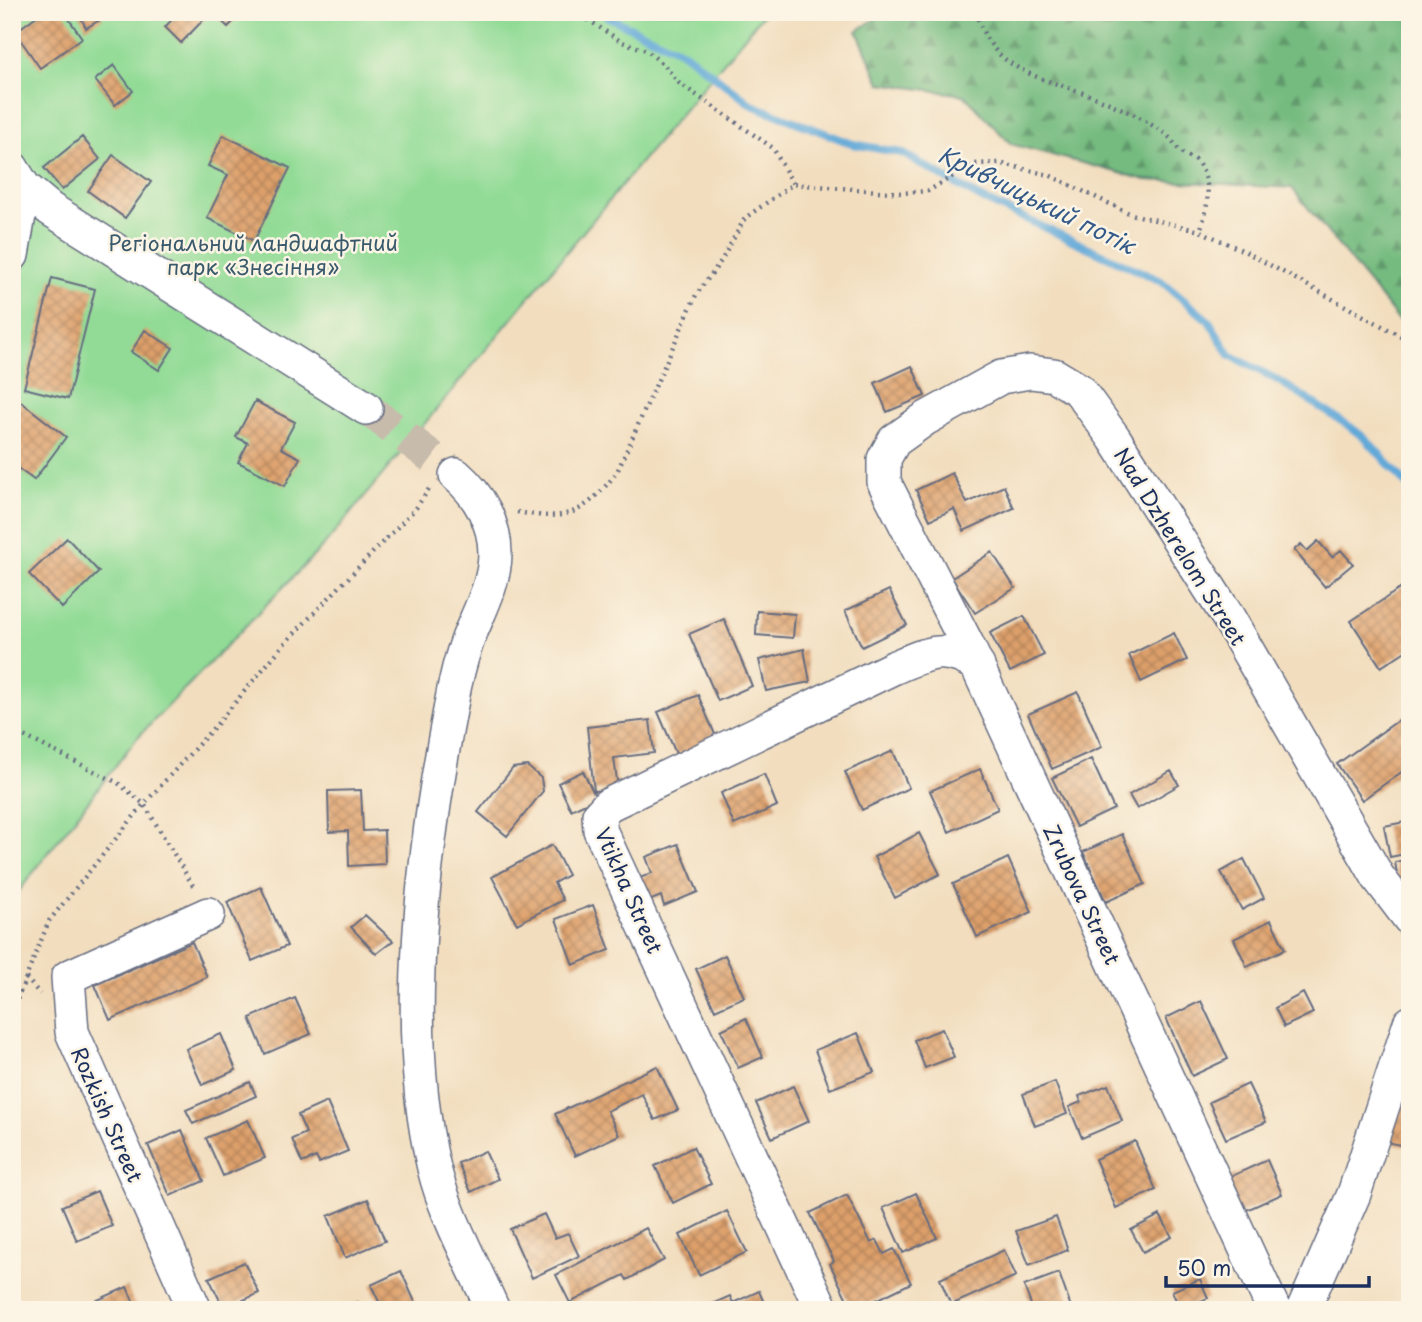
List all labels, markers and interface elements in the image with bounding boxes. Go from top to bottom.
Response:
water label: Кривчицький потік [933,136,1143,263]
park label: Регіональний ландшафтний парк «Знесіння» [108,226,398,282]
street label: Nad Dzherelom Street [1107,441,1255,651]
street label: Zrubova Street [1036,819,1130,969]
street label: Vtikha Street [588,822,672,958]
street label: Rozkish Street [64,1041,152,1187]
scale bar [1166,1245,1370,1289]
text: 50 m [1177,1251,1231,1283]

